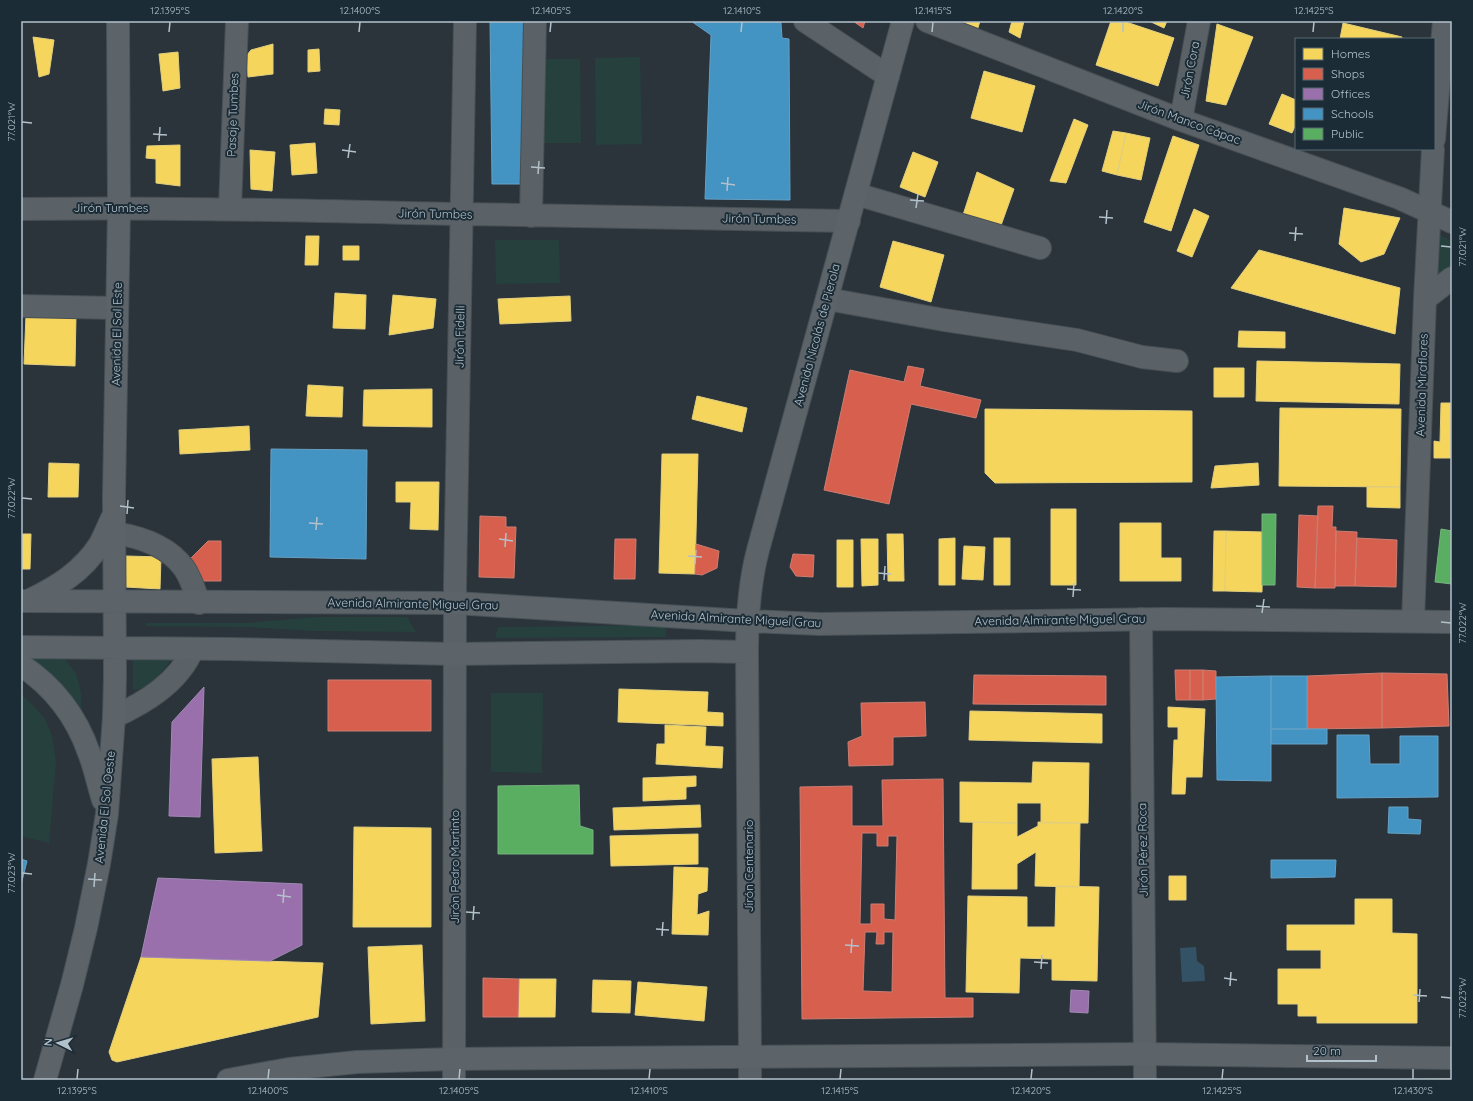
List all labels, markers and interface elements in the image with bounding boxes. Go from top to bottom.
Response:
text: 12.1395°S [150,4,190,17]
text: 12.1400°S [340,4,381,17]
text: 12.1405°S [531,4,571,17]
text: 12.1410°S [723,4,761,17]
text: 12.1415°S [914,4,952,17]
text: 12.1420°S [1103,4,1143,17]
text: 12.1425°S [1294,4,1334,17]
legend [1295,38,1435,150]
street label: Jirón Cora [1177,40,1202,100]
text: Homes [1331,46,1371,61]
text: Shops [1331,66,1365,81]
street label: Pasaje Tumbes [224,72,241,157]
text: Offices [1331,86,1370,101]
street label: Jirón Manco Cápac [1136,96,1243,147]
text: 77.021°W [5,102,18,142]
text: Schools [1331,106,1374,121]
text: Public [1331,126,1364,141]
street label: Jirón Tumbes [74,200,149,215]
street label: Jirón Tumbes [397,205,473,222]
street label: Jirón Tumbes [721,210,797,227]
text: 77.021°W [1456,227,1469,267]
street label: Avenida Nicolás de Pierola [790,262,843,408]
street label: Avenida El Sol Este [108,282,125,386]
street label: Jirón Fidelli [451,305,468,369]
street label: Avenida Miraflores [1412,333,1431,437]
text: 77.022°W [5,477,18,519]
street label: Avenida Almirante Miguel Grau [327,595,499,612]
text: 77.022°W [1456,602,1469,644]
street label: Avenida Almirante Miguel Grau [650,607,822,630]
street label: Avenida Almirante Miguel Grau [974,611,1146,628]
street label: Avenida El Sol Oeste [91,750,118,864]
street label: Jirón Pérez Roca [1134,803,1151,897]
street label: Jirón Pedro Martinto [447,810,462,924]
street label: Jirón Centenario [741,820,756,912]
text: 77.023°W [5,852,18,894]
text: 77.023°W [1456,977,1469,1019]
north arrow [38,1023,78,1063]
text: N [41,1037,55,1047]
scale bar [1307,1037,1376,1063]
text: 20 m [1313,1043,1341,1058]
text: 12.1395°S [57,1084,97,1097]
text: 12.1400°S [248,1084,289,1097]
text: 12.1405°S [439,1084,479,1097]
text: 12.1410°S [630,1084,668,1097]
text: 12.1415°S [821,1084,859,1097]
text: 12.1420°S [1011,1084,1051,1097]
text: 12.1425°S [1202,1084,1242,1097]
text: 12.1430°S [1393,1084,1433,1097]

